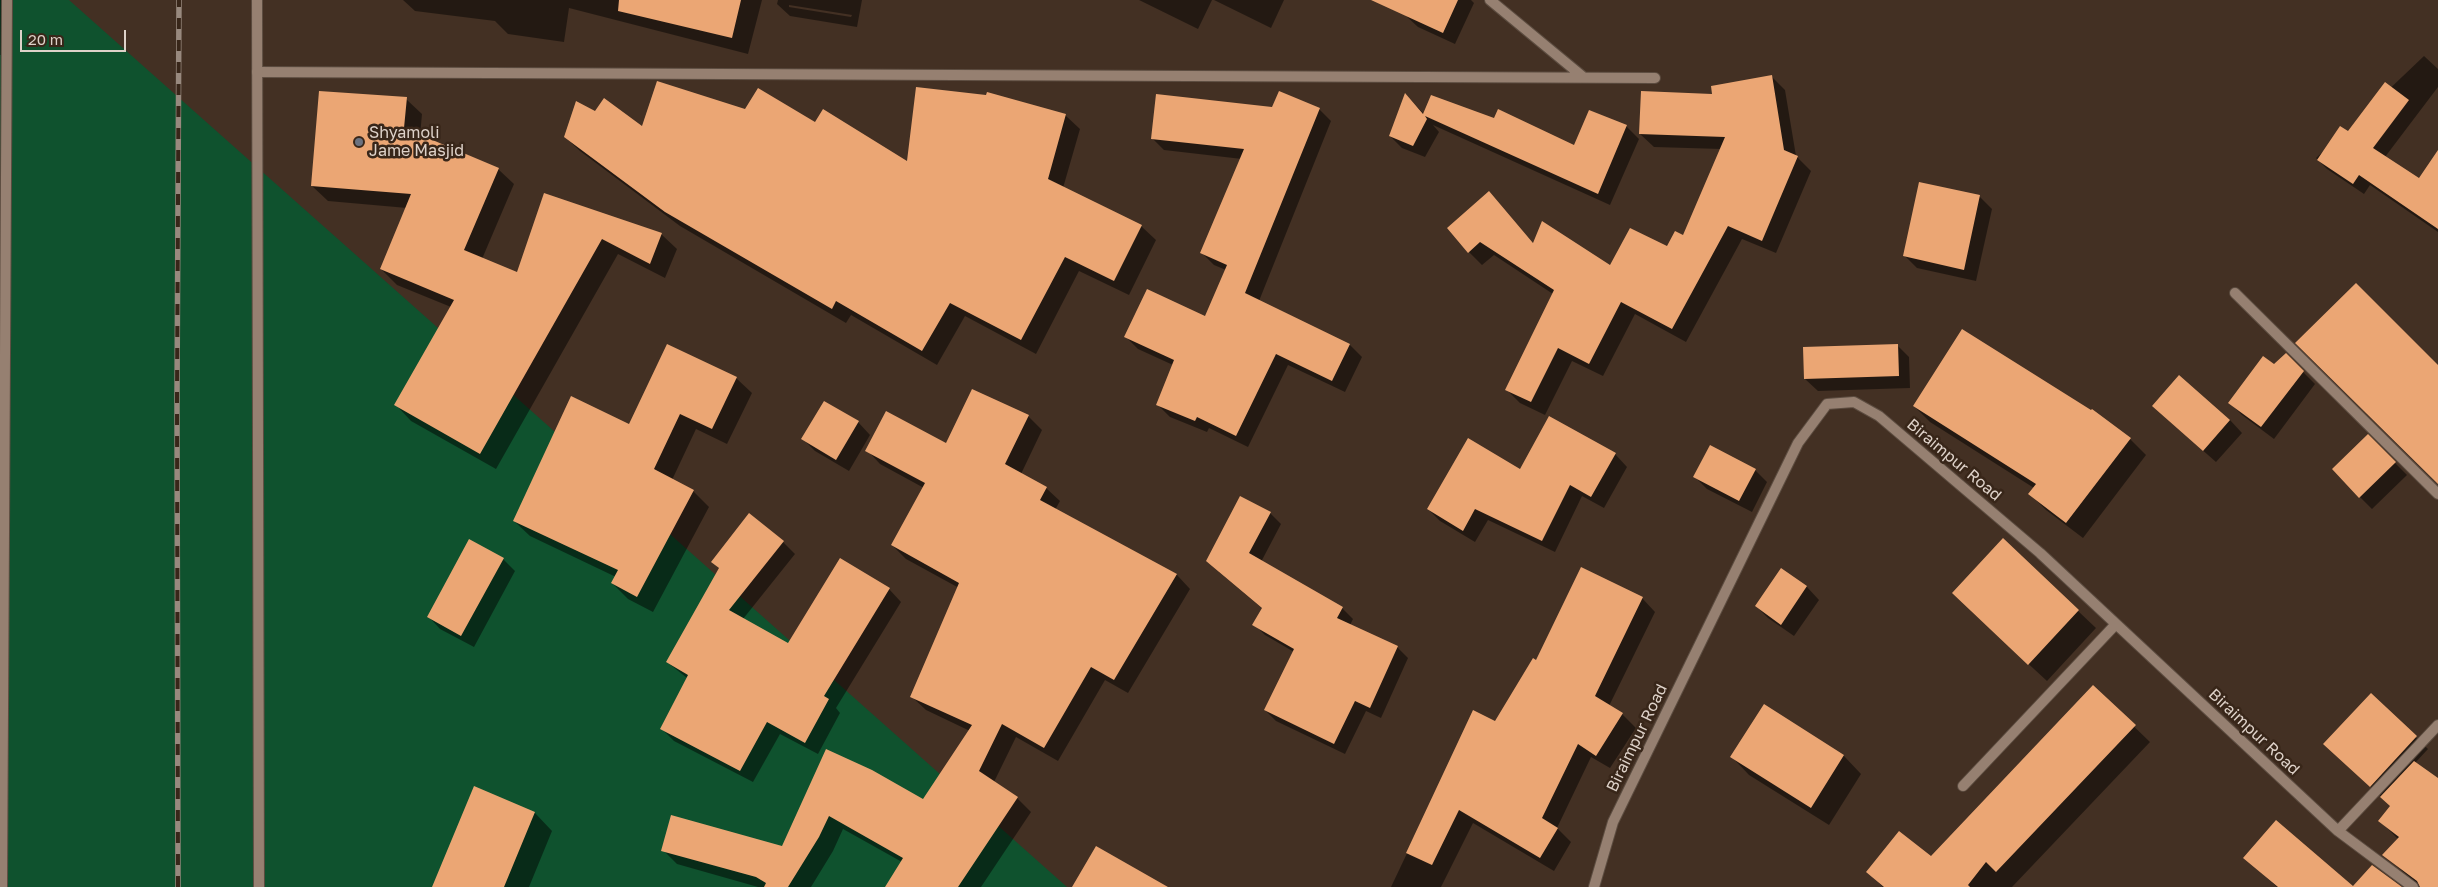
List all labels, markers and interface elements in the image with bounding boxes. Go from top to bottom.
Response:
scale bar [22,20,129,52]
text: 20 m [28,30,63,48]
place label: Shyamoli Jame Masjid [369,123,464,161]
marker: Shyamoli Jame Masjid [353,136,365,148]
street label: Biraimpur Road [1903,415,2005,505]
street label: Biraimpur Road [1603,681,1671,795]
street label: Biraimpur Road [2204,685,2304,779]

